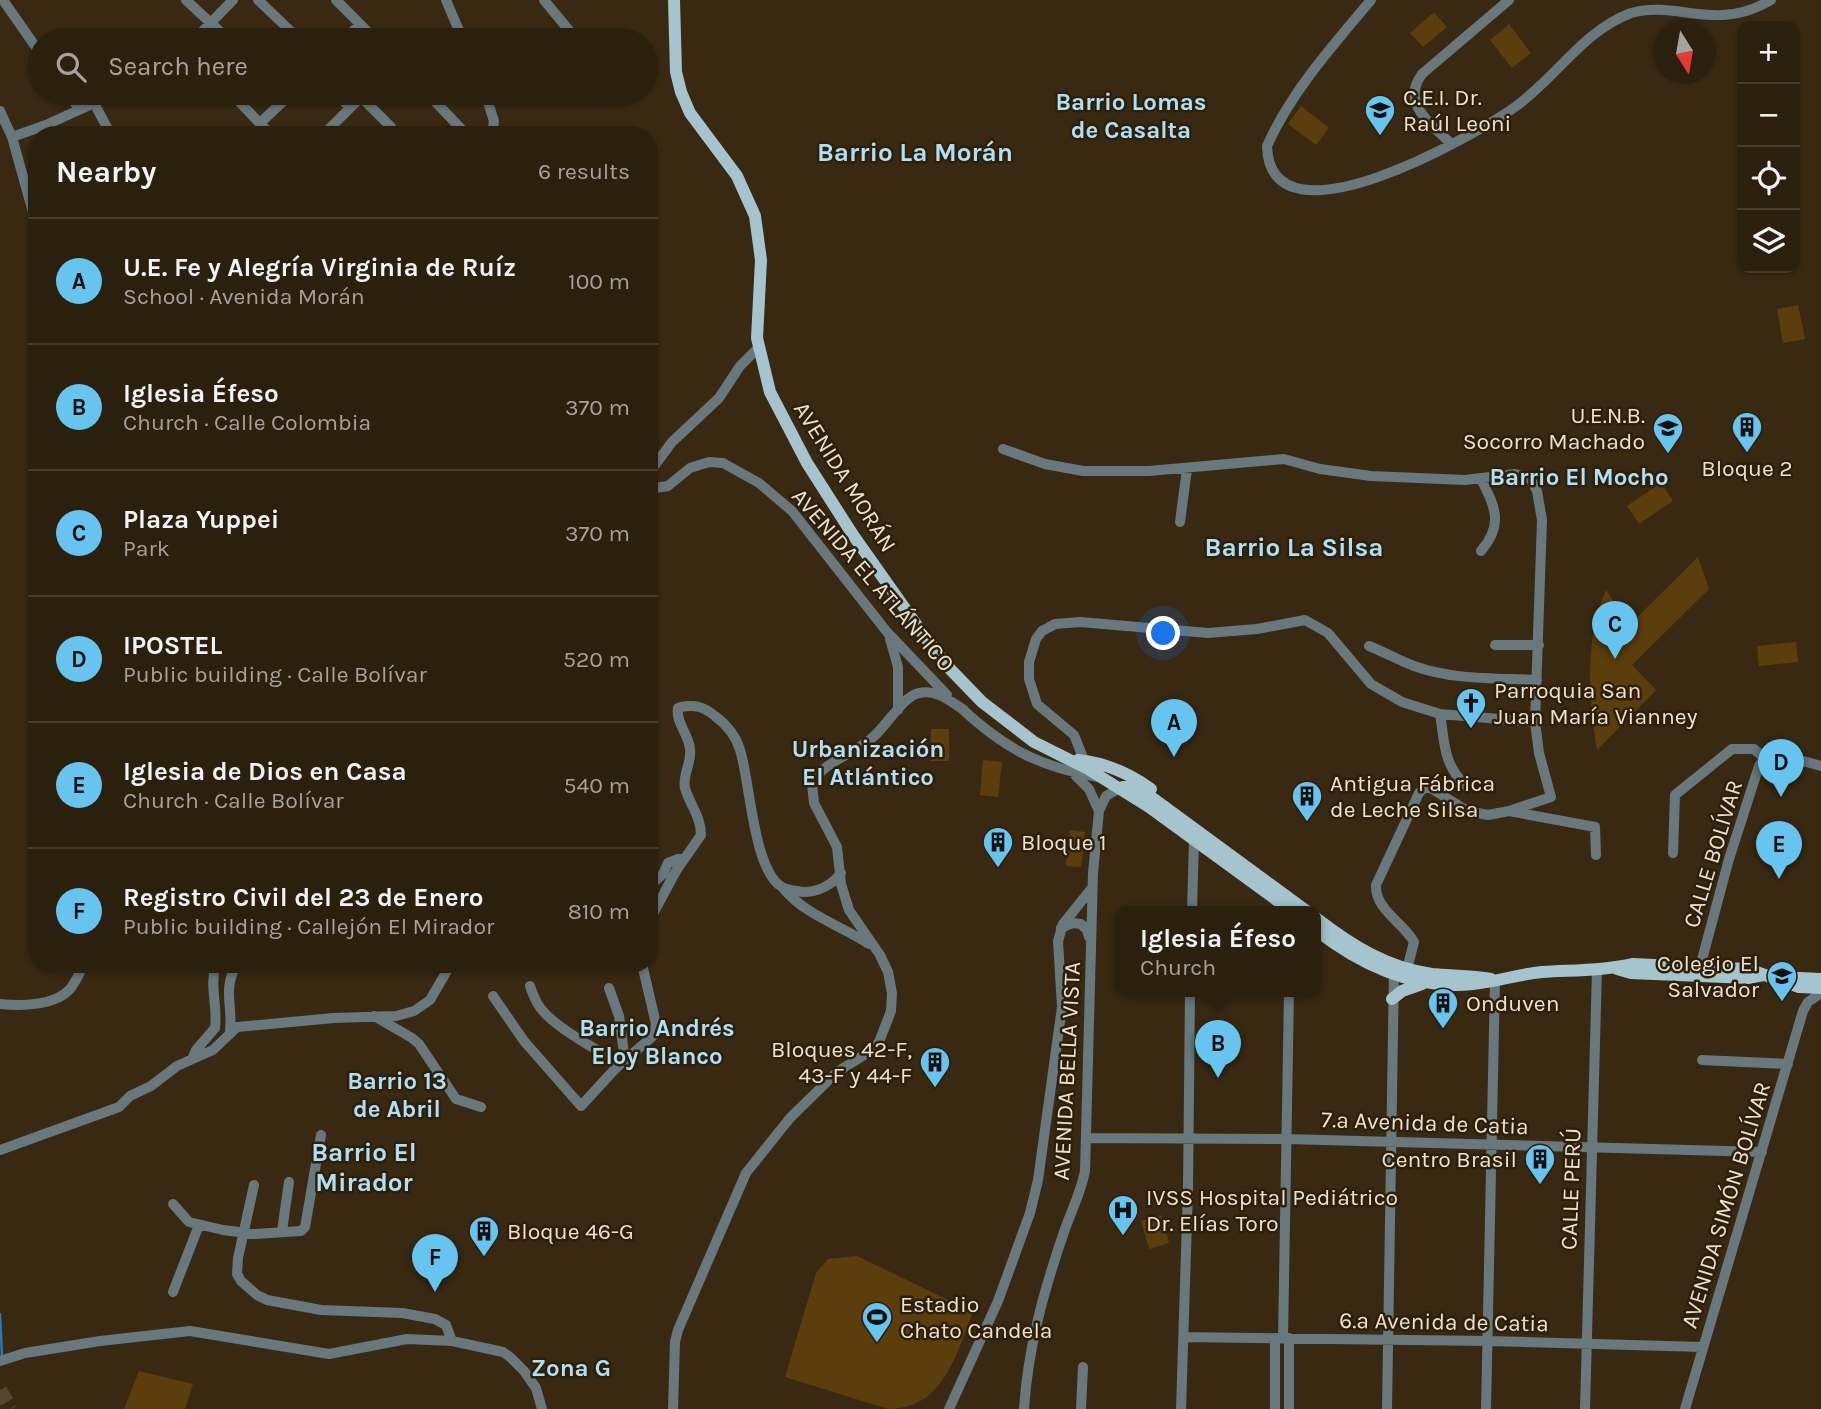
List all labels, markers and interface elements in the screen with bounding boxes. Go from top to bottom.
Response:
north arrow [1653,21,1716,84]
map controls [1737,21,1800,273]
button: + [1737,21,1800,84]
search box [28,28,658,105]
icon: search [52,48,90,86]
text: Search here [108,51,248,82]
place label: C.E.I. Dr. Raúl Leoni [1403,84,1511,137]
button: − [1737,84,1800,147]
district label: Barrio Lomas de Casalta [1056,88,1206,144]
school or university icon: C.E.I. Dr. Raúl Leoni [1363,93,1397,137]
district label: Barrio La Morán [817,137,1013,168]
button: locate [1737,147,1800,210]
text: Nearby [56,154,156,190]
text: 6 results [538,158,630,185]
button: layers [1737,210,1800,273]
text: U.E. Fe y Alegría Virginia de Ruíz [123,252,516,283]
text: A [72,268,86,295]
text: 100 m [568,268,630,295]
text: School · Avenida Morán [123,283,365,310]
text: Iglesia Éfeso [123,378,279,409]
text: B [72,394,86,421]
text: 370 m [565,394,630,421]
street label: AVENIDA MORÁN [788,397,902,557]
place label: U.E.N.B. Socorro Machado [1463,402,1645,455]
text: Church · Calle Colombia [123,409,371,436]
building icon: Bloque 2 [1730,410,1764,454]
school or university icon: U.E.N.B. Socorro Machado [1651,411,1685,455]
place label: Bloque 2 [1701,455,1793,482]
district label: Barrio El Mocho [1489,463,1669,491]
street label: AVENIDA EL ATLÁNTICO [786,483,960,677]
text: Plaza Yuppei [123,504,279,535]
text: C [72,520,86,547]
text: 370 m [565,520,630,547]
district label: Barrio La Silsa [1205,532,1383,563]
text: Park [123,535,170,562]
pin: C [1592,601,1638,659]
your location [1146,616,1180,650]
text: IPOSTEL [123,630,222,661]
text: D [71,646,87,673]
text: 520 m [563,646,630,673]
text: Public building · Calle Bolívar [123,661,427,688]
place label: Parroquia San Juan María Vianney [1494,677,1698,730]
church icon: Parroquia San Juan María Vianney [1454,686,1488,730]
pin: A [1151,699,1197,757]
district label: Urbanización El Atlántico [792,735,944,791]
pin: D [1758,739,1804,797]
text: Iglesia de Dios en Casa [123,756,407,787]
place label: Antigua Fábrica de Leche Silsa [1330,770,1495,823]
text: E [72,772,86,799]
text: 540 m [564,772,630,799]
street label: CALLE BOLÍVAR [1678,777,1748,931]
building icon: Antigua Fábrica de Leche Silsa [1290,779,1324,823]
text: Church · Calle Bolívar [123,787,344,814]
pin: E [1756,821,1802,879]
building icon: Bloque 1 [981,825,1015,869]
place label: Bloque 1 [1021,829,1107,856]
text: Registro Civil del 23 de Enero [123,882,483,913]
text: F [73,898,85,925]
text: 810 m [568,898,630,925]
popup [1115,906,1321,997]
text: Public building · Callejón El Mirador [123,913,494,940]
text: Iglesia Éfeso [1140,923,1296,954]
place label: Colegio El Salvador [1657,950,1760,1003]
text: Church [1140,954,1216,981]
school or university icon: Colegio El Salvador [1765,959,1799,1003]
street label: AVENIDA BELLA VISTA [1048,961,1086,1181]
building icon: Onduven [1426,986,1460,1030]
place label: Onduven [1466,990,1560,1017]
district label: Barrio Andrés Eloy Blanco [579,1014,735,1070]
pin: B [1195,1020,1241,1078]
place label: Bloques 42-F, 43-F y 44-F [771,1036,912,1089]
building icon: Bloques 42-F, 43-F y 44-F [918,1045,952,1089]
district label: Barrio 13 de Abril [347,1067,447,1123]
street label: AVENIDA SIMÓN BOLÍVAR [1676,1079,1776,1331]
street label: 7.ª Avenida de Catia [1321,1106,1529,1140]
street label: CALLE PERÚ [1555,1128,1587,1250]
district label: Barrio El Mirador [311,1137,417,1198]
building icon: Centro Brasil [1523,1142,1557,1186]
place label: Centro Brasil [1382,1146,1517,1173]
place label: IVSS Hospital Pediátrico Dr. Elías Toro [1146,1184,1398,1237]
hospital icon: IVSS Hospital Pediátrico Dr. Elías Toro [1106,1193,1140,1237]
building icon: Bloque 46-G [467,1214,501,1258]
place label: Bloque 46-G [507,1218,634,1245]
pin: F [412,1234,458,1292]
place label: Estadio Chato Candela [900,1291,1053,1344]
sports icon: Estadio Chato Candela [860,1300,894,1344]
street label: 6.ª Avenida de Catia [1339,1307,1549,1337]
district label: Zona G [531,1354,611,1382]

